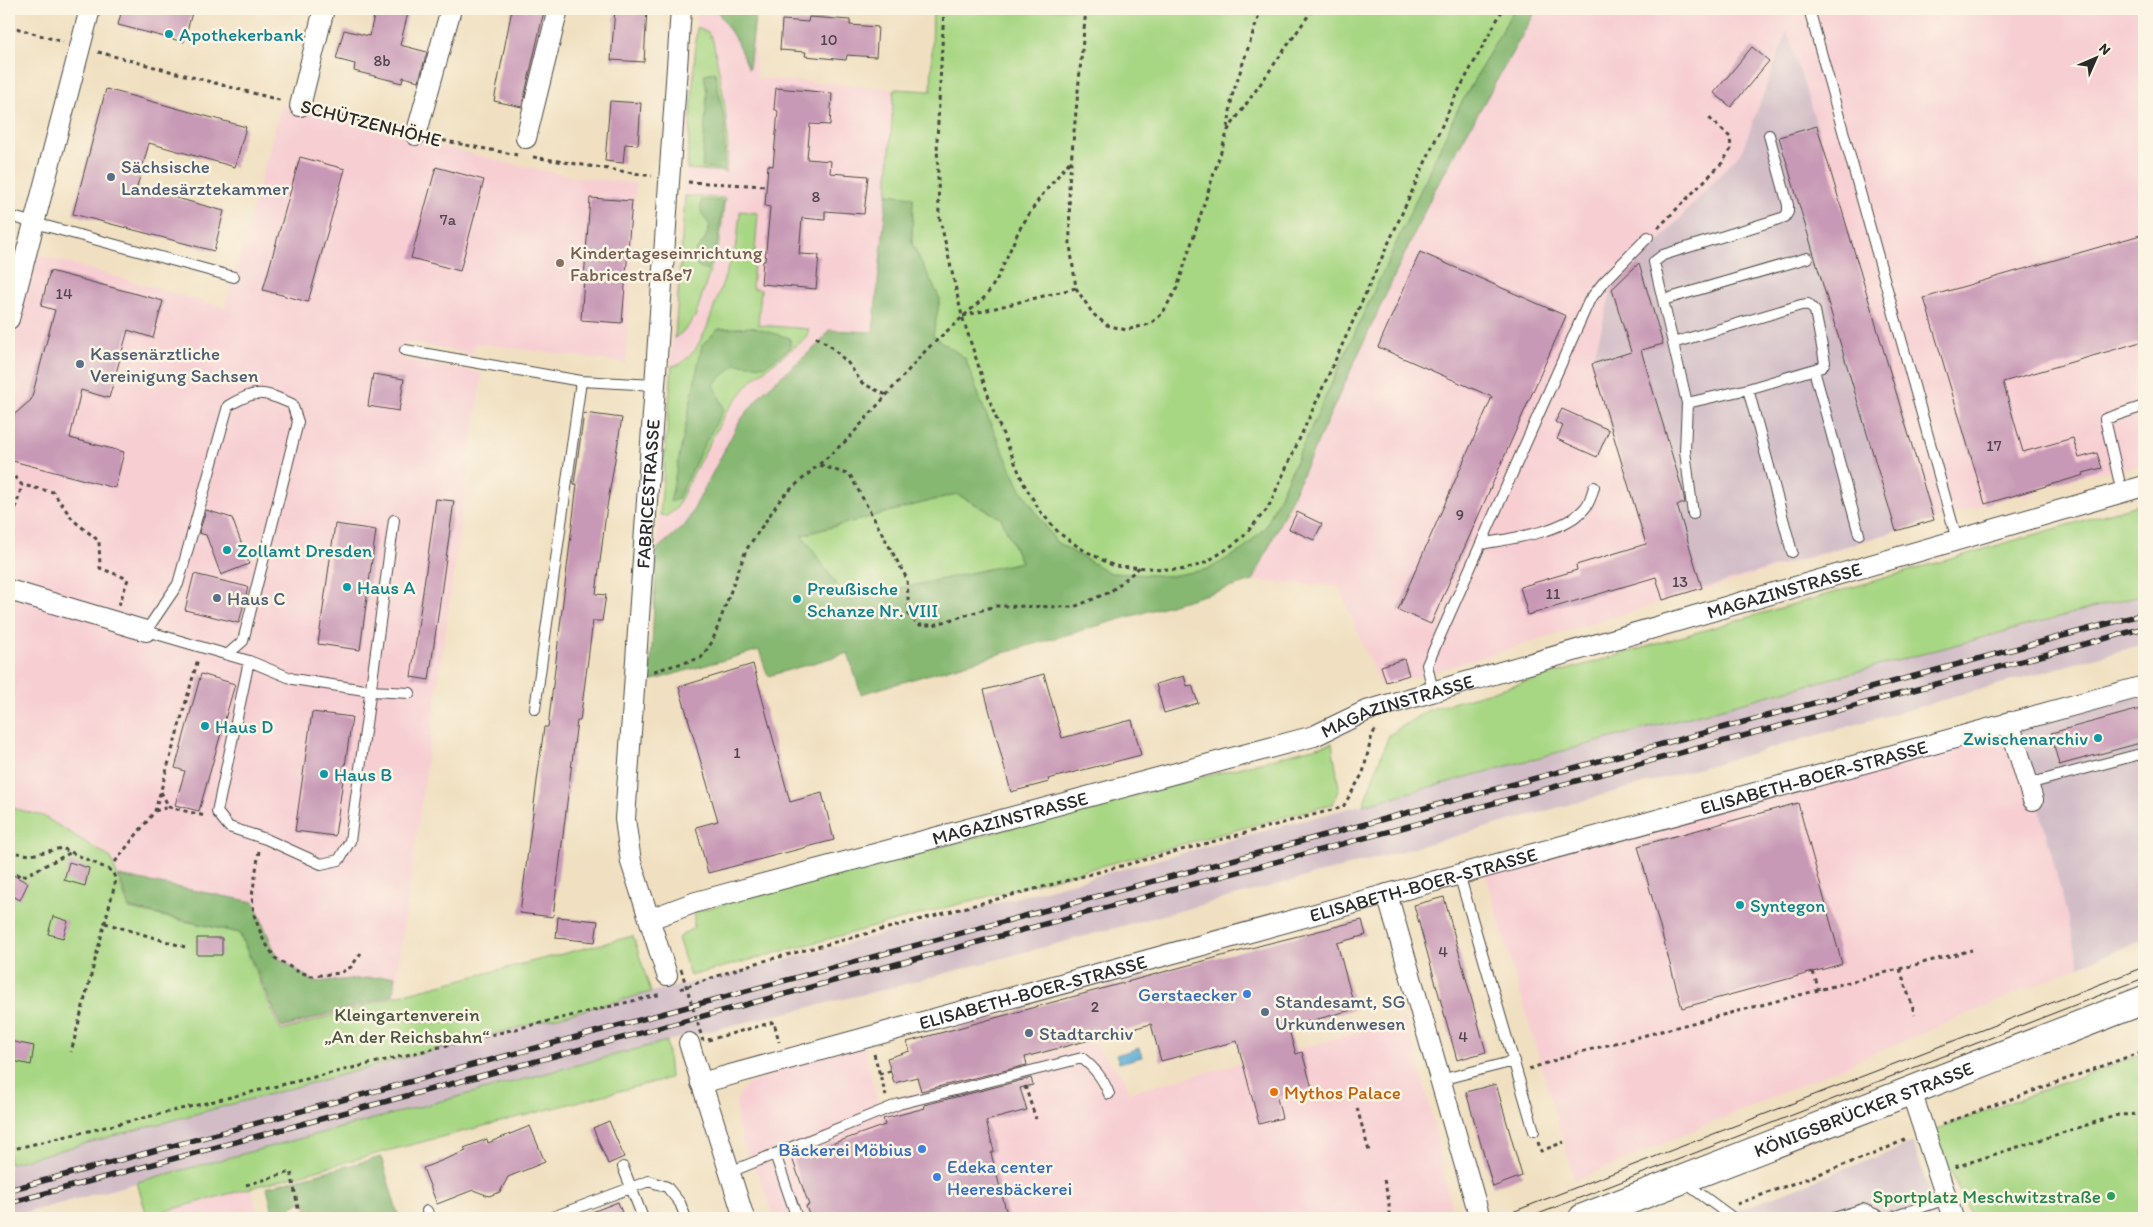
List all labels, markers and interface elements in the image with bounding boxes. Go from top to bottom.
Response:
place label: Apothekerbank [179,23,304,46]
marker: Apothekerbank [163,28,175,40]
house number: 10 [820,30,838,49]
north arrow [2070,32,2120,82]
text: N [2095,40,2114,59]
house number: 8b [373,51,391,70]
street label: SCHÜTZENHÖHE [298,94,444,152]
place label: Sächsische Landesärztekammer [121,155,289,200]
marker: Sächsische Landesärztekammer [105,171,117,183]
house number: 8 [812,187,821,206]
house number: 7a [440,210,457,229]
place label: Kindertageseinrichtung Fabricestraße7 [570,241,763,286]
marker: Kindertageseinrichtung Fabricestraße7 [554,257,566,269]
house number: 14 [55,284,73,303]
place label: Kassenärztliche Vereinigung Sachsen [90,342,259,387]
marker: Kassenärztliche Vereinigung Sachsen [74,358,86,370]
street label: FABRICESTRASSE [631,418,664,569]
house number: 17 [1986,436,2002,455]
house number: 9 [1456,505,1464,524]
place label: Zollamt Dresden [237,539,372,562]
marker: Zollamt Dresden [221,544,233,556]
street label: MAGAZINSTRASSE [1704,557,1865,623]
house number: 13 [1672,572,1688,591]
place label: Haus A [357,576,415,599]
place label: Preußische Schanze Nr. VIII [807,577,938,622]
marker: Haus A [341,581,353,593]
house number: 11 [1546,584,1561,603]
place label: Haus C [227,587,285,610]
marker: Haus C [211,592,223,604]
marker: Preußische Schanze Nr. VIII [791,593,803,605]
street label: MAGAZINSTRASSE [1317,669,1477,742]
place label: Haus D [215,715,273,738]
marker: Haus D [199,720,211,732]
place label: Zwischenarchiv [1963,727,2088,750]
marker: Zwischenarchiv [2092,732,2104,744]
street label: ELISABETH-BOER-STRASSE [1697,735,1930,819]
house number: 1 [733,743,741,762]
place label: Haus B [334,763,392,786]
marker: Haus B [318,768,330,780]
street label: MAGAZINSTRASSE [930,786,1091,850]
street label: ELISABETH-BOER-STRASSE [1307,842,1540,927]
place label: Syntegon [1750,894,1825,917]
marker: Syntegon [1734,899,1746,911]
house number: 4 [1438,942,1448,961]
street label: ELISABETH-BOER-STRASSE [916,949,1149,1034]
place label: Gerstaecker [1138,983,1237,1006]
marker: Gerstaecker [1241,988,1253,1000]
place label: Standesamt, SG Urkundenwesen [1275,990,1406,1035]
house number: 2 [1091,997,1100,1016]
park label: Kleingartenverein „An der Reichsbahn“ [325,1003,489,1048]
marker: Standesamt, SG Urkundenwesen [1259,1006,1271,1018]
place label: Stadtarchiv [1039,1022,1134,1045]
marker: Stadtarchiv [1023,1027,1035,1039]
house number: 4 [1458,1027,1468,1046]
street label: KÖNIGSBRÜCKER STRASSE [1751,1056,1977,1162]
place label: Mythos Palace [1284,1081,1401,1104]
marker: Mythos Palace [1268,1086,1280,1098]
place label: Bäckerei Möbius [778,1138,912,1161]
marker: Bäckerei Möbius [916,1143,928,1155]
place label: Edeka center Heeresbäckerei [947,1155,1072,1200]
marker: Edeka center Heeresbäckerei [931,1171,943,1183]
place label: Sportplatz Meschwitzstraße [1872,1185,2101,1208]
marker: Sportplatz Meschwitzstraße [2105,1190,2117,1202]

